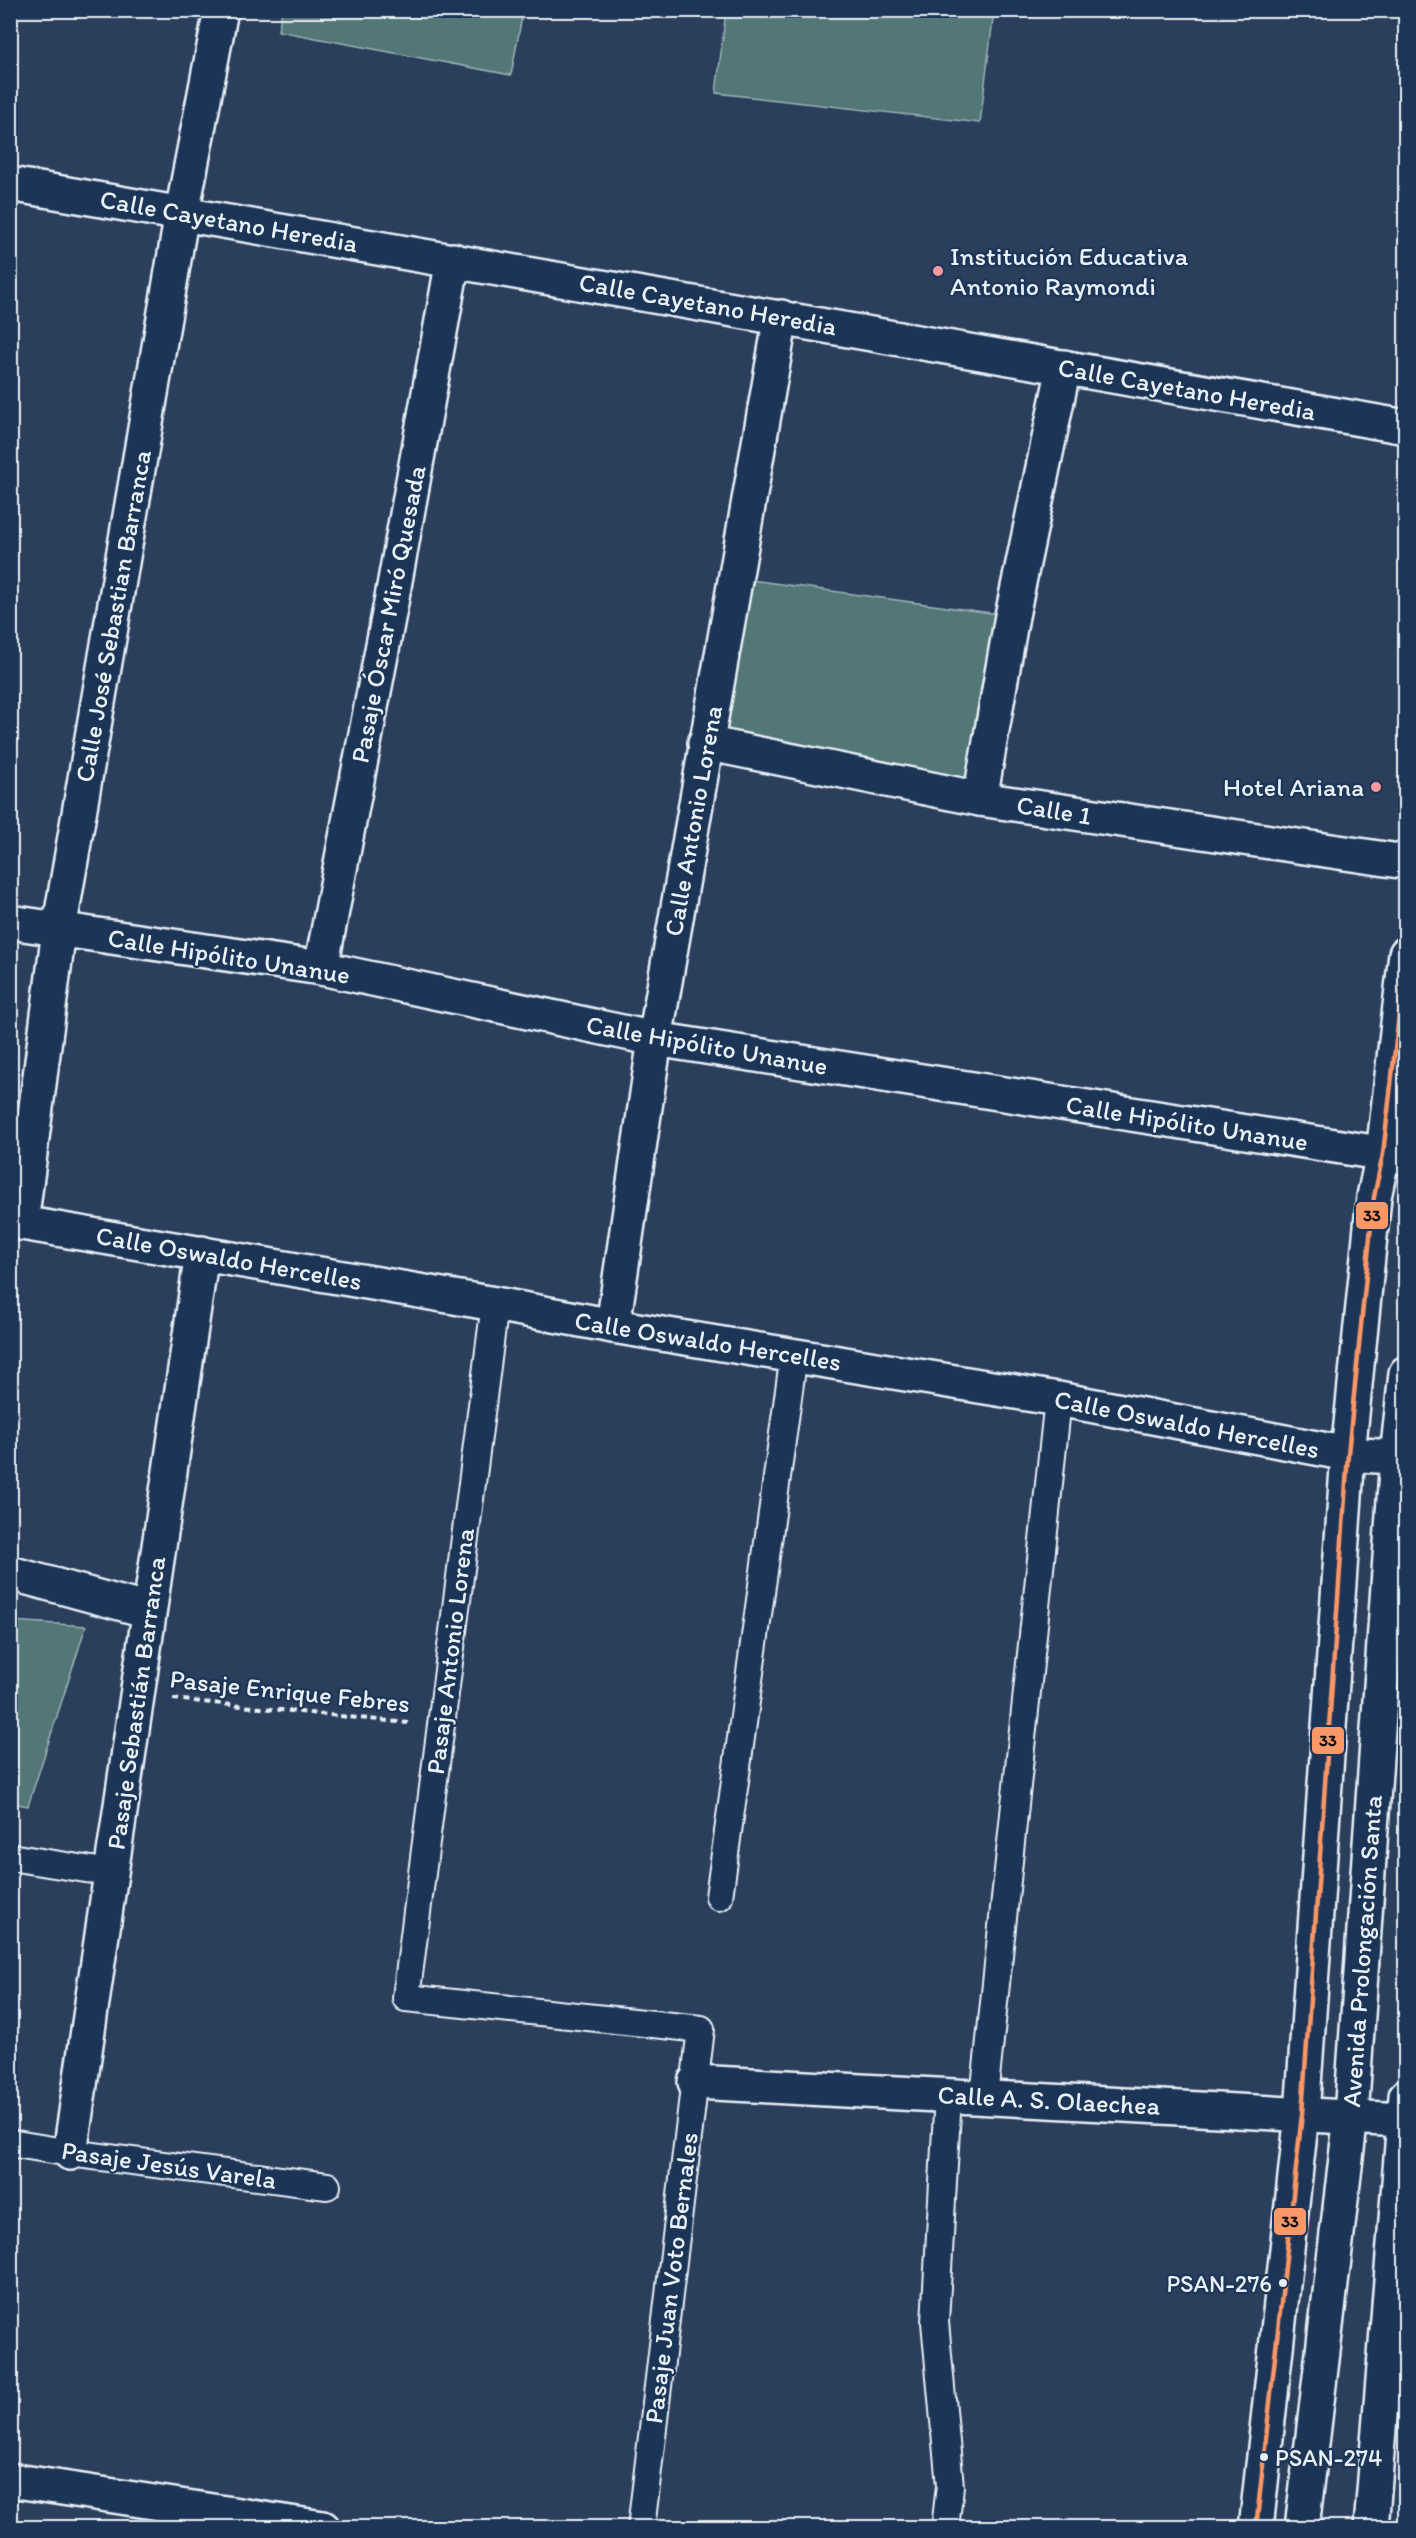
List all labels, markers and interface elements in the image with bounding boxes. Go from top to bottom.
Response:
street label: Calle Cayetano Heredia [98,183,361,260]
place label: Institución Educativa Antonio Raymondi [950,240,1189,302]
marker: Institución Educativa Antonio Raymondi [931,264,945,278]
street label: Calle Cayetano Heredia [577,266,840,343]
street label: Calle Cayetano Heredia [1056,351,1319,428]
street label: Calle José Sebastian Barranca [68,447,158,785]
street label: Pasaje Óscar Miró Quesada [343,462,433,766]
street label: Calle Antonio Lorena [657,703,729,939]
place label: Hotel Ariana [1223,771,1364,803]
marker: Hotel Ariana [1369,780,1383,794]
street label: Calle 1 [1014,788,1094,832]
street label: Calle Hipólito Unanue [106,921,352,991]
street label: Calle Hipólito Unanue [584,1008,830,1082]
street label: Calle Hipólito Unanue [1064,1088,1310,1158]
line badge: 33 [1355,1201,1389,1230]
text: 33 [1363,1206,1381,1225]
street label: Calle Oswaldo Hercelles [94,1219,364,1297]
street label: Calle Oswaldo Hercelles [572,1304,844,1378]
street label: Calle Oswaldo Hercelles [1052,1383,1322,1465]
street label: Pasaje Antonio Lorena [419,1525,481,1776]
street label: Pasaje Sebastián Barranca [100,1554,173,1852]
street label: Pasaje Enrique Febres [168,1662,412,1720]
line badge: 33 [1311,1726,1345,1755]
text: 33 [1319,1731,1337,1750]
street label: Avenida Prolongación Santa [1335,1793,1389,2108]
street label: Calle A. S. Olaechea [937,2078,1161,2122]
street label: Pasaje Juan Voto Bernales [637,2131,705,2425]
street label: Pasaje Jesús Varela [59,2134,279,2196]
line badge: 33 [1273,2207,1307,2236]
text: 33 [1281,2212,1299,2231]
place label: PSAN-276 [1166,2269,1272,2298]
marker: PSAN-276 [1277,2277,1289,2289]
place label: PSAN-274 [1275,2443,1382,2472]
marker: PSAN-274 [1258,2451,1270,2463]

